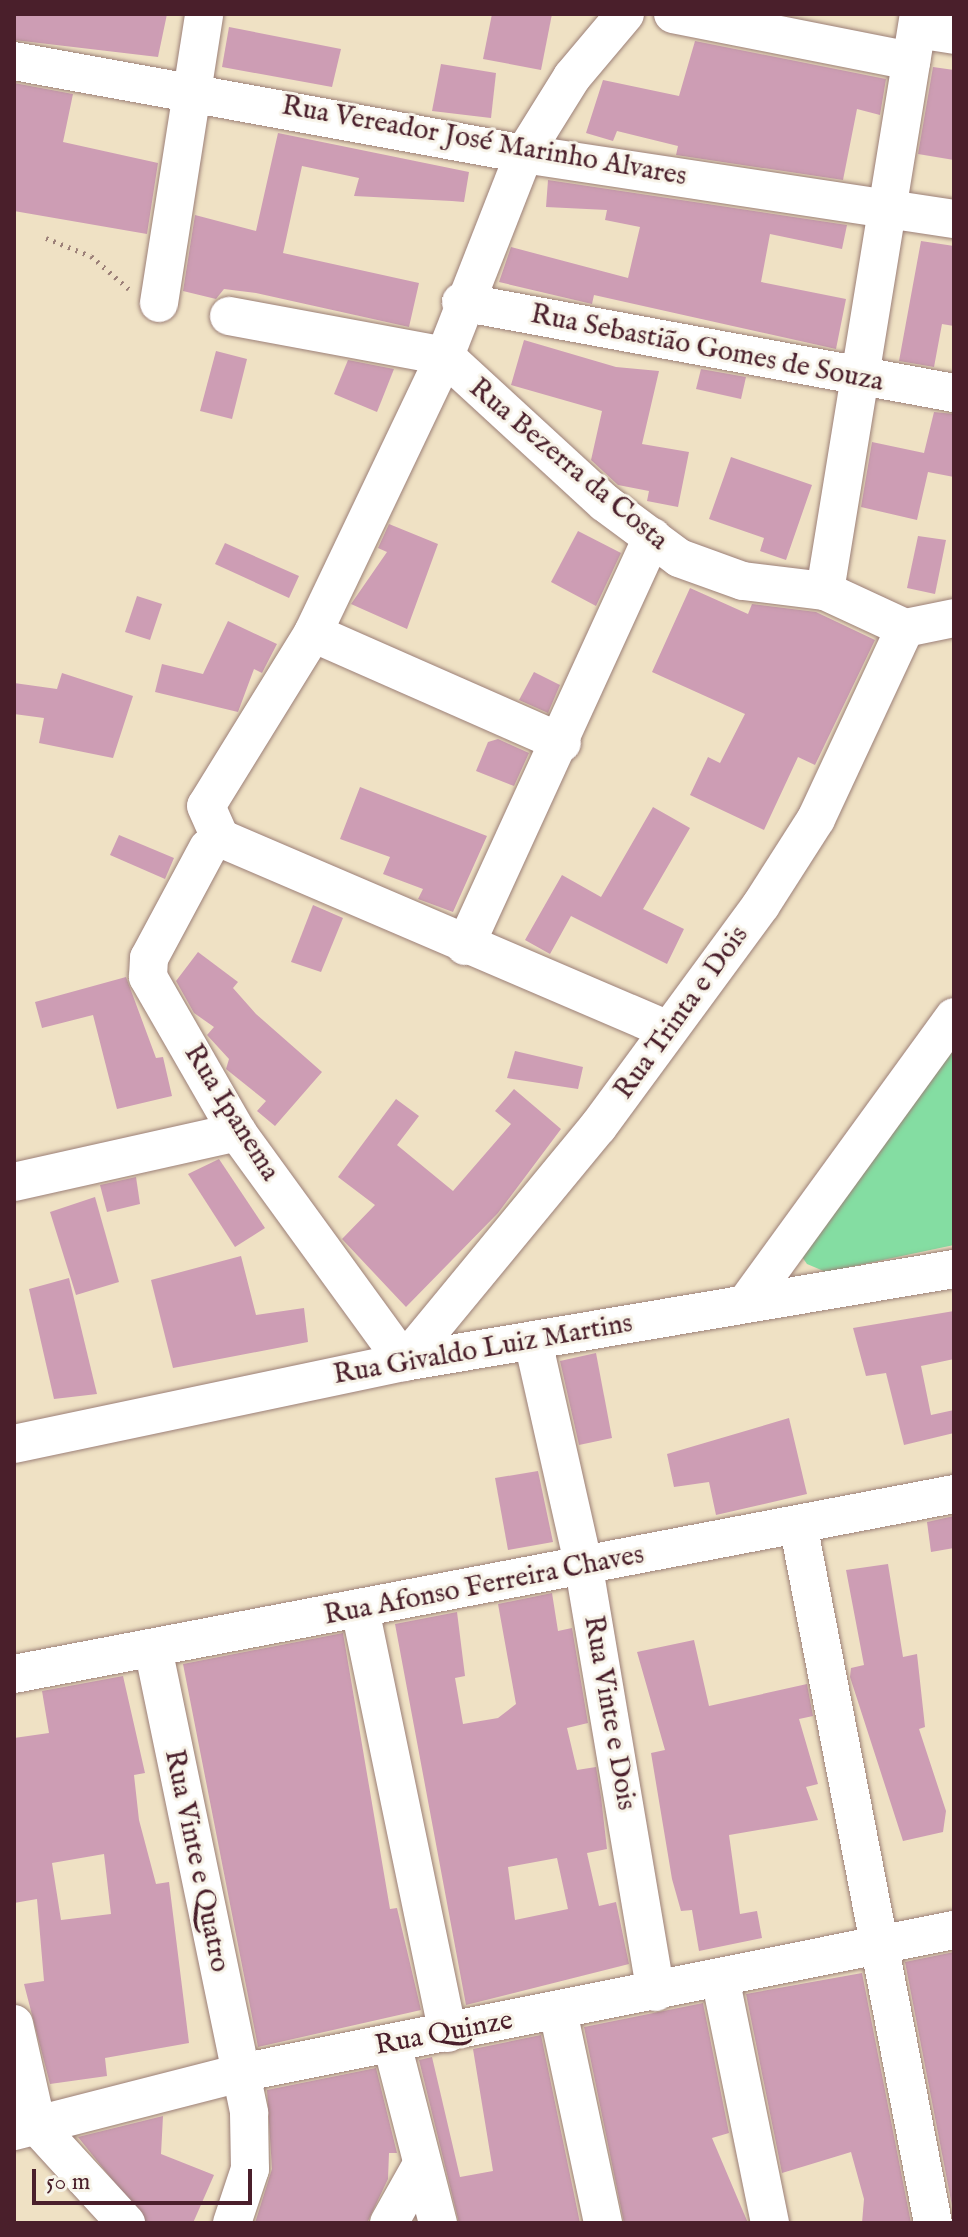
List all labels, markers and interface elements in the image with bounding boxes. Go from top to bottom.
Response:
street label: Rua Vereador José Marinho Alvares [279,90,689,194]
street label: Rua Sebastião Gomes de Souza [528,298,886,400]
street label: Rua Bezerra da Costa [462,372,674,558]
street label: Rua Trinta e Dois [608,920,756,1106]
street label: Rua Ipanema [176,1039,286,1187]
street label: Rua Givaldo Luiz Martins [331,1307,635,1393]
street label: Rua Afonso Ferreira Chaves [321,1538,647,1634]
street label: Rua Vinte e Dois [575,1613,643,1813]
street label: Rua Vinte e Quatro [156,1747,236,1975]
street label: Rua Quinze [372,2004,516,2064]
scale bar [36,2153,256,2203]
text: 50 m [46,2167,90,2198]

